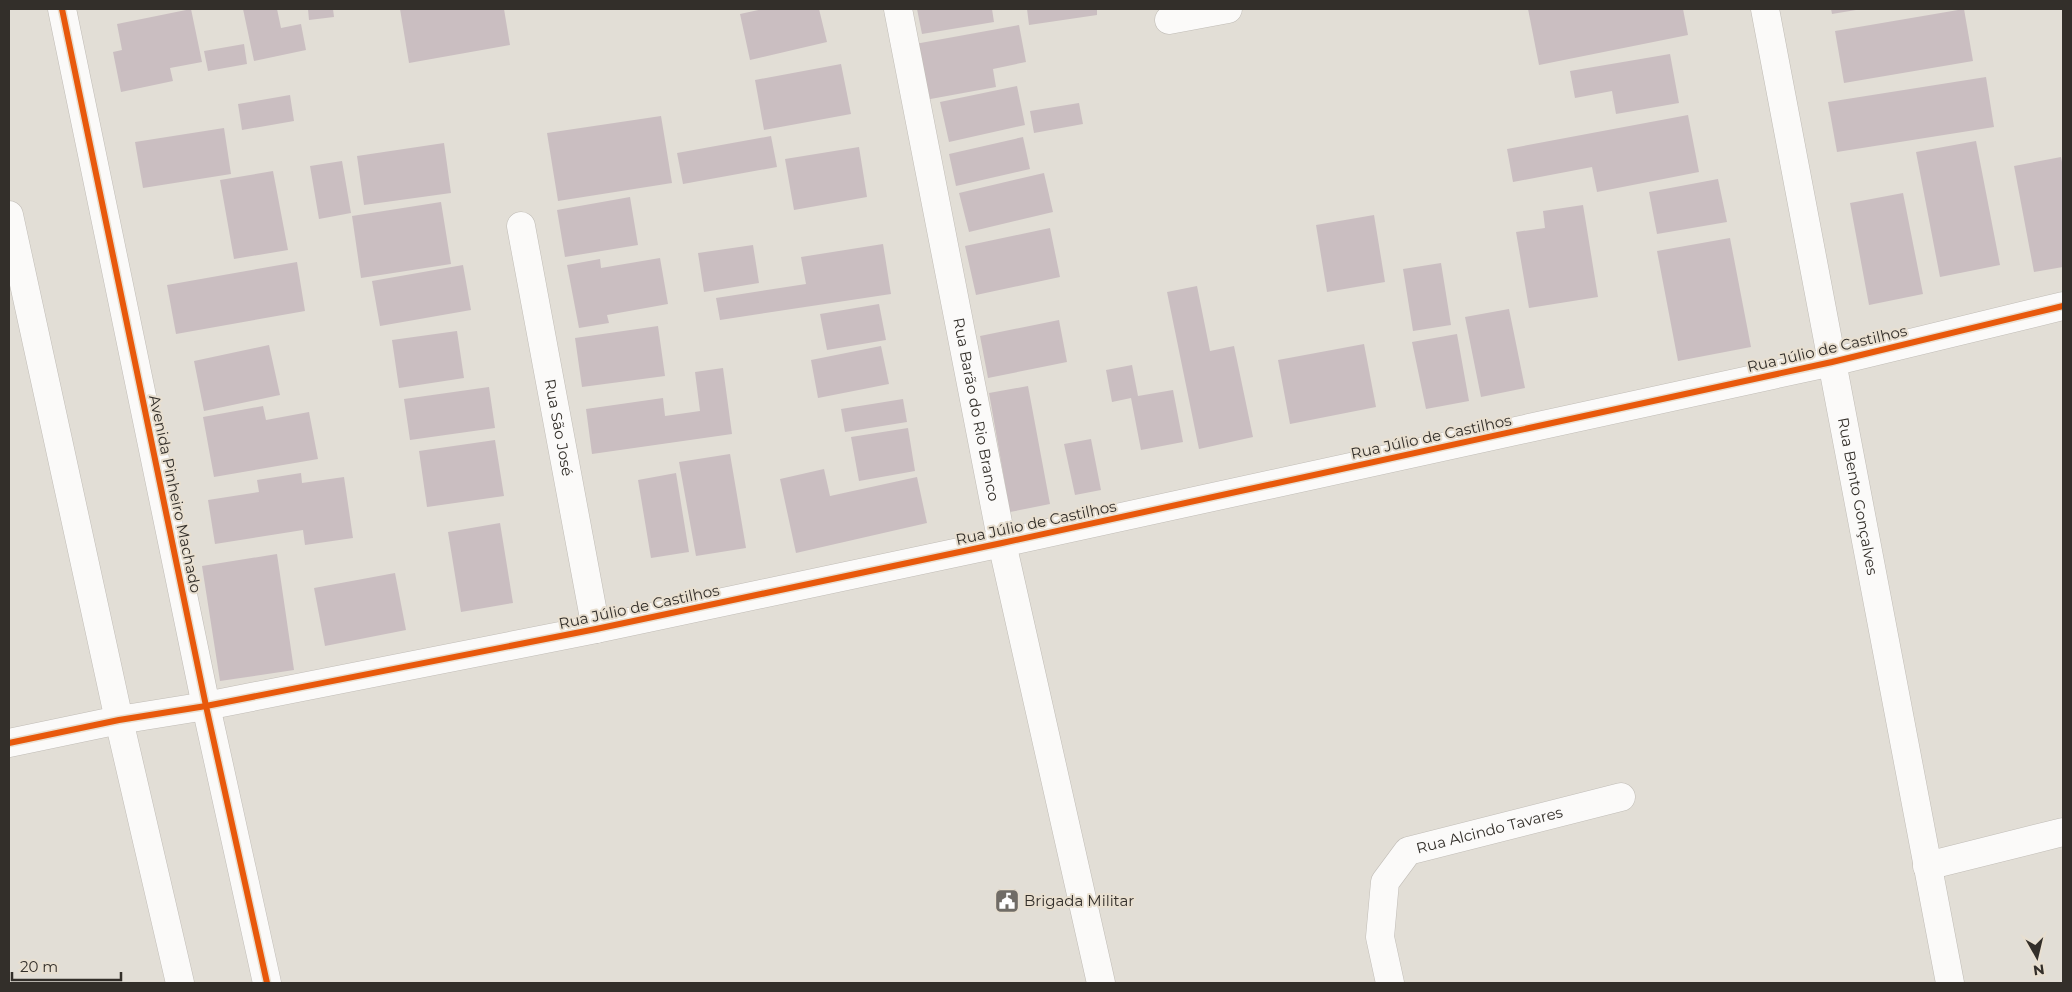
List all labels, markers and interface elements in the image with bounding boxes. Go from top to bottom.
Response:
street label: Rua Barão do Rio Branco [949,316,1004,503]
street label: Rua Júlio de Castilhos [1745,321,1909,376]
street label: Rua São José [541,377,577,478]
street label: Avenida Pinheiro Machado [145,393,206,595]
street label: Rua Júlio de Castilhos [1349,410,1513,463]
street label: Rua Bento Gonçalves [1834,416,1882,577]
street label: Rua Júlio de Castilhos [954,496,1118,549]
street label: Rua Júlio de Castilhos [557,580,721,633]
street label: Rua Alcindo Tavares [1414,802,1565,858]
public building icon: Brigada Militar [994,888,1020,914]
place label: Brigada Militar [1024,891,1134,910]
north arrow [2012,932,2062,982]
scale bar [12,950,121,982]
text: 20 m [20,957,58,976]
text: N [2032,960,2046,980]

